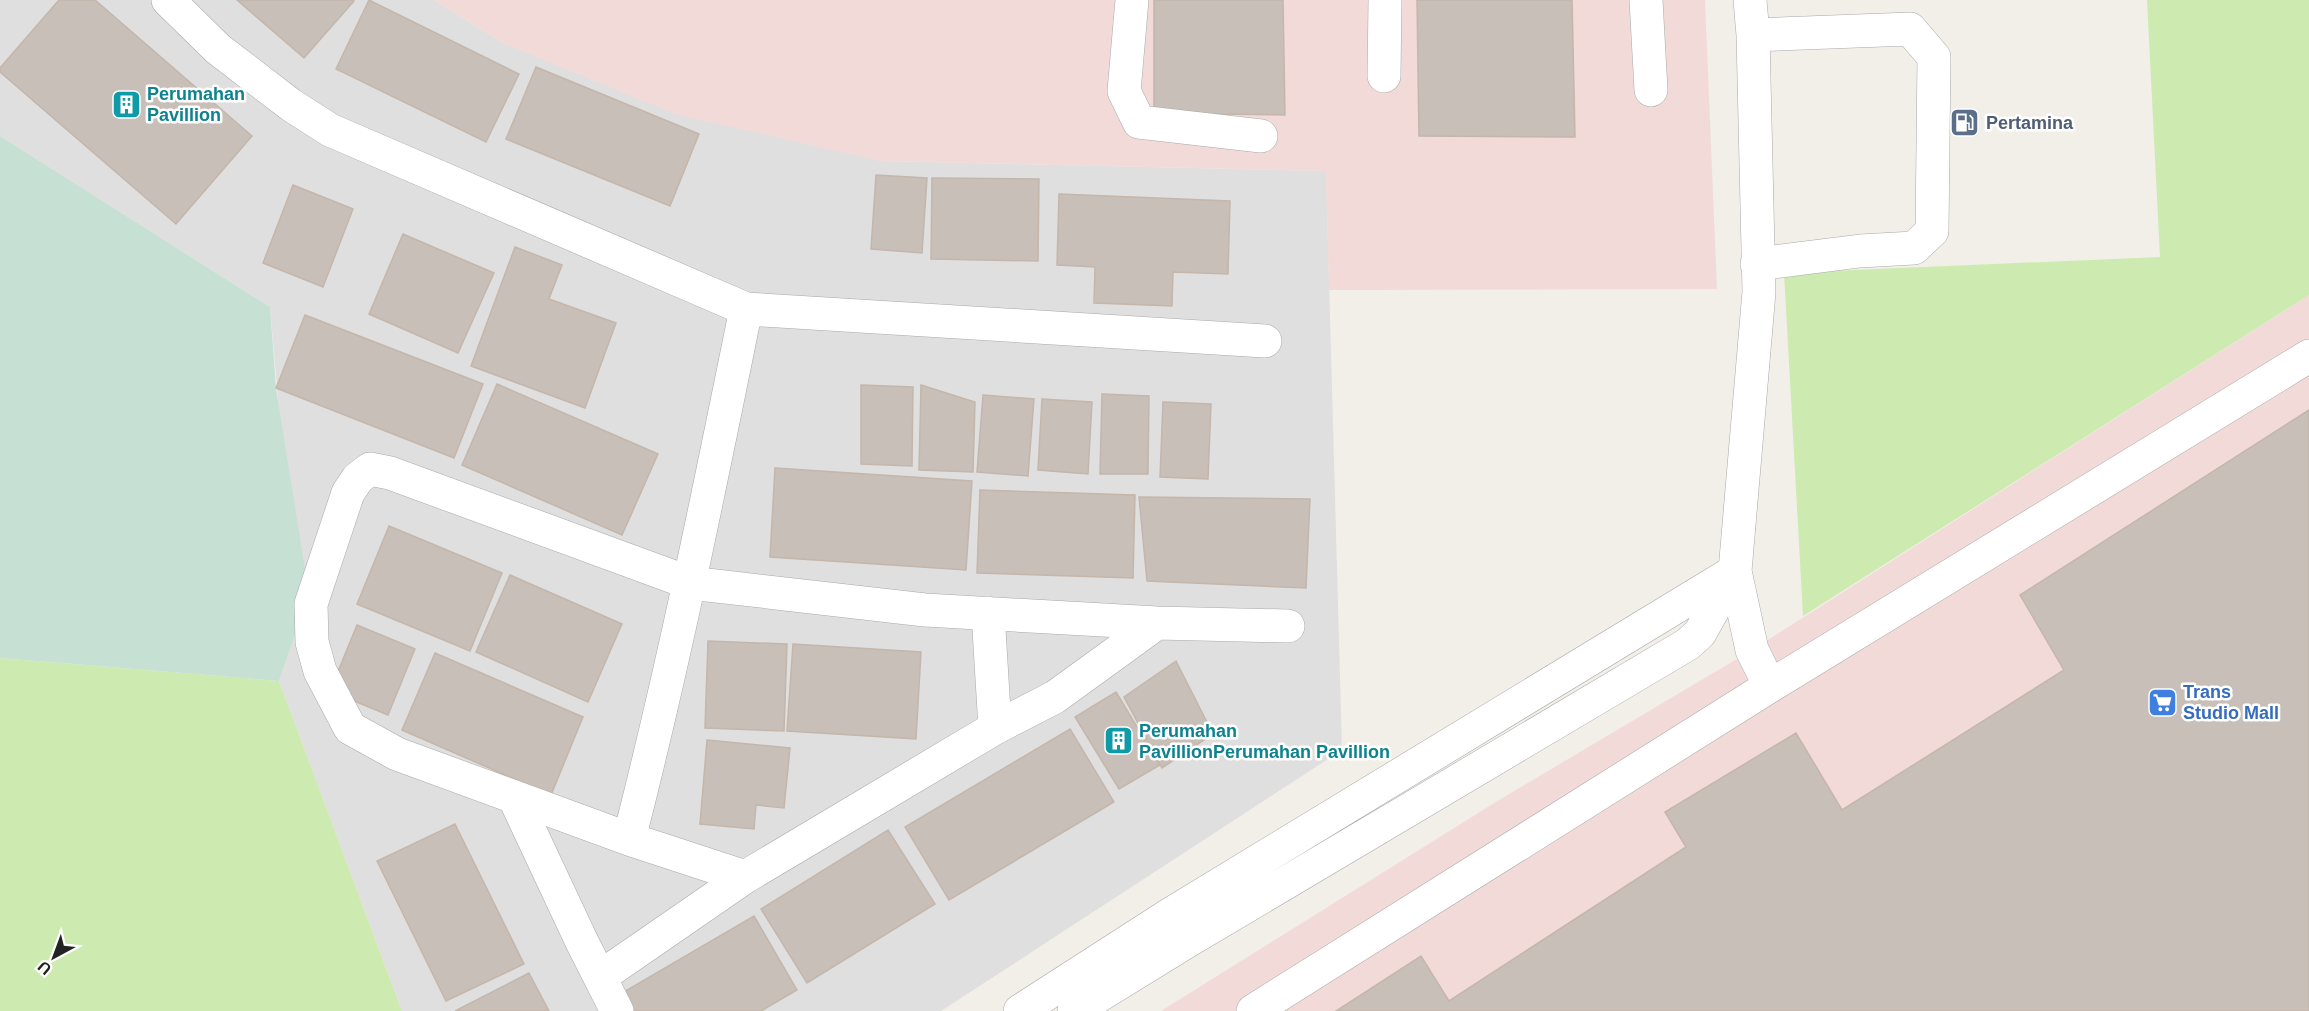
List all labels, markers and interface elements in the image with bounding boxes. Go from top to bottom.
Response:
place label: Perumahan Pavillion [147,84,245,125]
building icon: Perumahan Pavillion [110,88,142,120]
fuel station icon: Pertamina [1949,107,1981,139]
place label: Pertamina [1986,113,2074,133]
place label: Trans Studio Mall [2183,682,2279,723]
supermarket icon: Trans Studio Mall [2146,686,2178,718]
place label: Perumahan PavillionPerumahan Pavillion [1139,721,1390,762]
building icon: Perumahan PavillionPerumahan Pavillion [1102,725,1134,757]
north arrow [24,927,84,987]
text: U [35,958,54,978]

